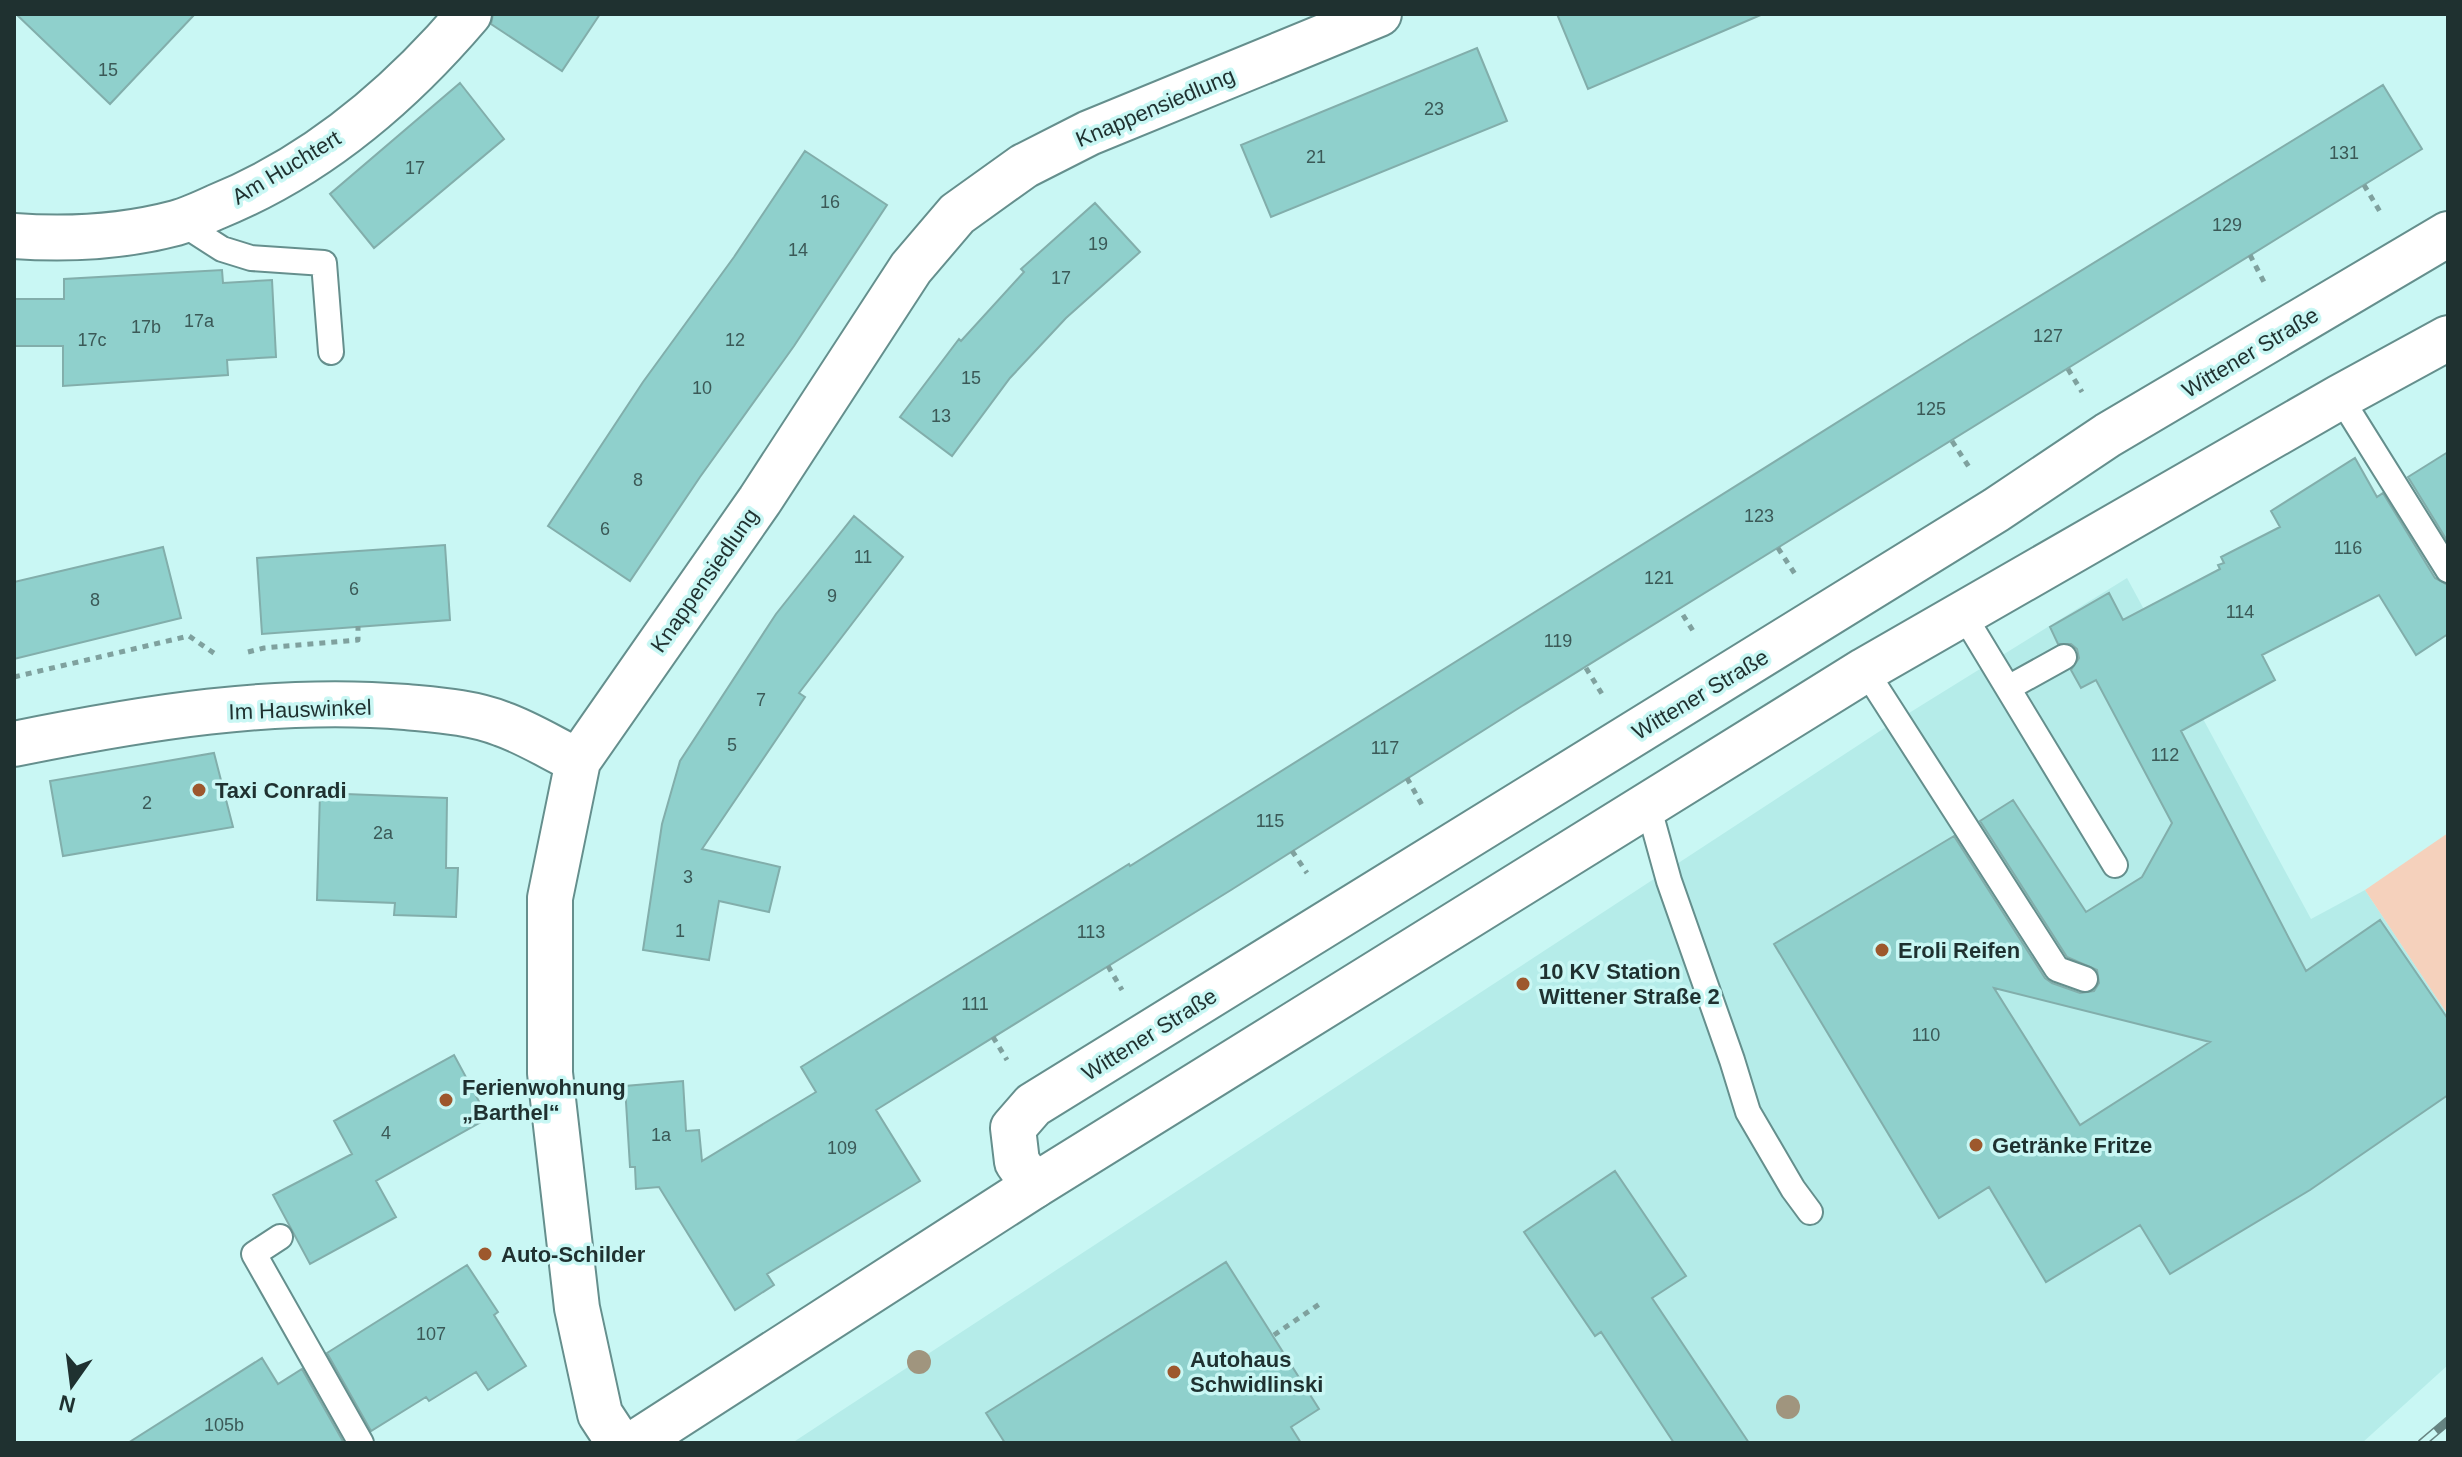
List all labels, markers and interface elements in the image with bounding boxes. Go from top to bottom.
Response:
house number: 15 [98,60,118,80]
street label: Knappensiedlung [1072,63,1238,152]
house number: 23 [1424,99,1444,119]
street label: Am Huchtert [227,125,345,210]
house number: 131 [2329,143,2359,163]
house number: 21 [1306,147,1326,167]
house number: 17 [405,158,425,178]
house number: 16 [820,192,840,212]
house number: 129 [2212,215,2242,235]
house number: 19 [1088,234,1108,254]
house number: 14 [788,240,808,260]
house number: 17 [1051,268,1071,288]
street label: Wittener Straße [2178,302,2323,403]
house number: 17a [184,311,215,331]
house number: 17b [131,317,161,337]
house number: 127 [2033,326,2063,346]
house number: 17c [77,330,107,350]
house number: 12 [725,330,745,350]
house number: 15 [961,368,981,388]
house number: 10 [692,378,712,398]
house number: 125 [1916,399,1946,419]
house number: 13 [931,406,951,426]
house number: 8 [633,470,643,490]
street label: Knappensiedlung [645,503,763,657]
house number: 123 [1744,506,1774,526]
house number: 6 [600,519,610,539]
house number: 116 [2334,538,2362,558]
house number: 11 [854,547,872,567]
house number: 121 [1644,568,1674,588]
house number: 6 [349,579,359,599]
house number: 9 [827,586,837,606]
house number: 8 [90,590,100,610]
house number: 114 [2226,602,2254,622]
house number: 119 [1544,631,1572,651]
street label: Wittener Straße [1628,644,1773,745]
house number: 7 [756,690,766,710]
street label: Im Hauswinkel [228,695,372,724]
house number: 5 [727,735,737,755]
house number: 117 [1371,738,1399,758]
house number: 112 [2151,745,2179,765]
place label: Taxi Conradi [215,778,347,803]
marker: Taxi Conradi [190,781,208,799]
house number: 2 [142,793,152,813]
house number: 115 [1256,811,1284,831]
house number: 2a [373,823,394,843]
house number: 3 [683,867,693,887]
house number: 1 [675,921,685,941]
house number: 113 [1077,922,1105,942]
place label: Eroli Reifen [1898,938,2020,963]
marker: Eroli Reifen [1873,941,1891,959]
place label: 10 KV Station Wittener Straße 2 [1539,959,1720,1009]
marker: 10 KV Station Wittener Straße 2 [1514,975,1532,993]
street label: Wittener Straße [1077,983,1221,1086]
house number: 111 [961,994,989,1014]
house number: 110 [1912,1025,1940,1045]
place label: Ferienwohnung „Barthel“ [462,1075,626,1125]
marker: Ferienwohnung „Barthel“ [437,1091,455,1109]
house number: 4 [381,1123,391,1143]
house number: 1a [651,1125,672,1145]
place label: Getränke Fritze [1992,1133,2152,1158]
marker: Getränke Fritze [1967,1136,1985,1154]
house number: 109 [827,1138,857,1158]
place label: Auto-Schilder [501,1242,646,1267]
marker: Auto-Schilder [476,1245,494,1263]
house number: 107 [416,1324,446,1344]
north arrow [32,1345,112,1425]
place label: Autohaus Schwidlinski [1190,1347,1323,1397]
marker: Autohaus Schwidlinski [1165,1363,1183,1381]
text: N [57,1390,78,1418]
house number: 105b [204,1415,244,1435]

